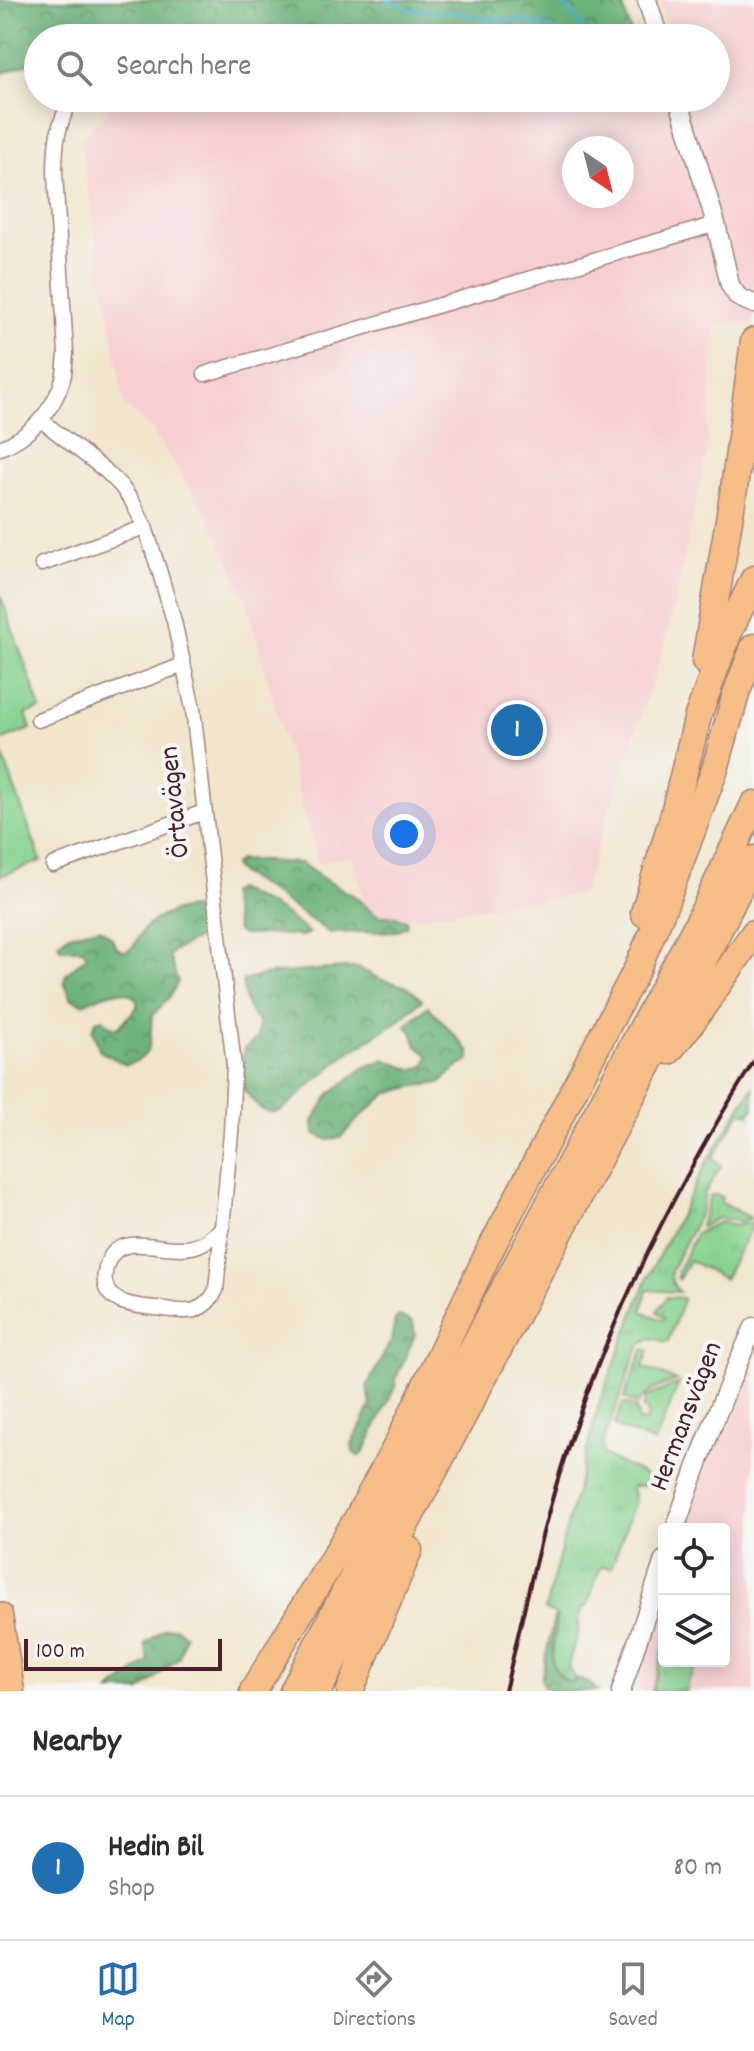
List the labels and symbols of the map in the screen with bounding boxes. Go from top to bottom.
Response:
north arrow [562,136,634,208]
pin: 1 [491,700,543,760]
street label: Örtavägen [151,744,203,860]
your location [384,814,424,854]
street label: Hermansvägen [641,1336,735,1498]
scale bar [24,1635,222,1671]

